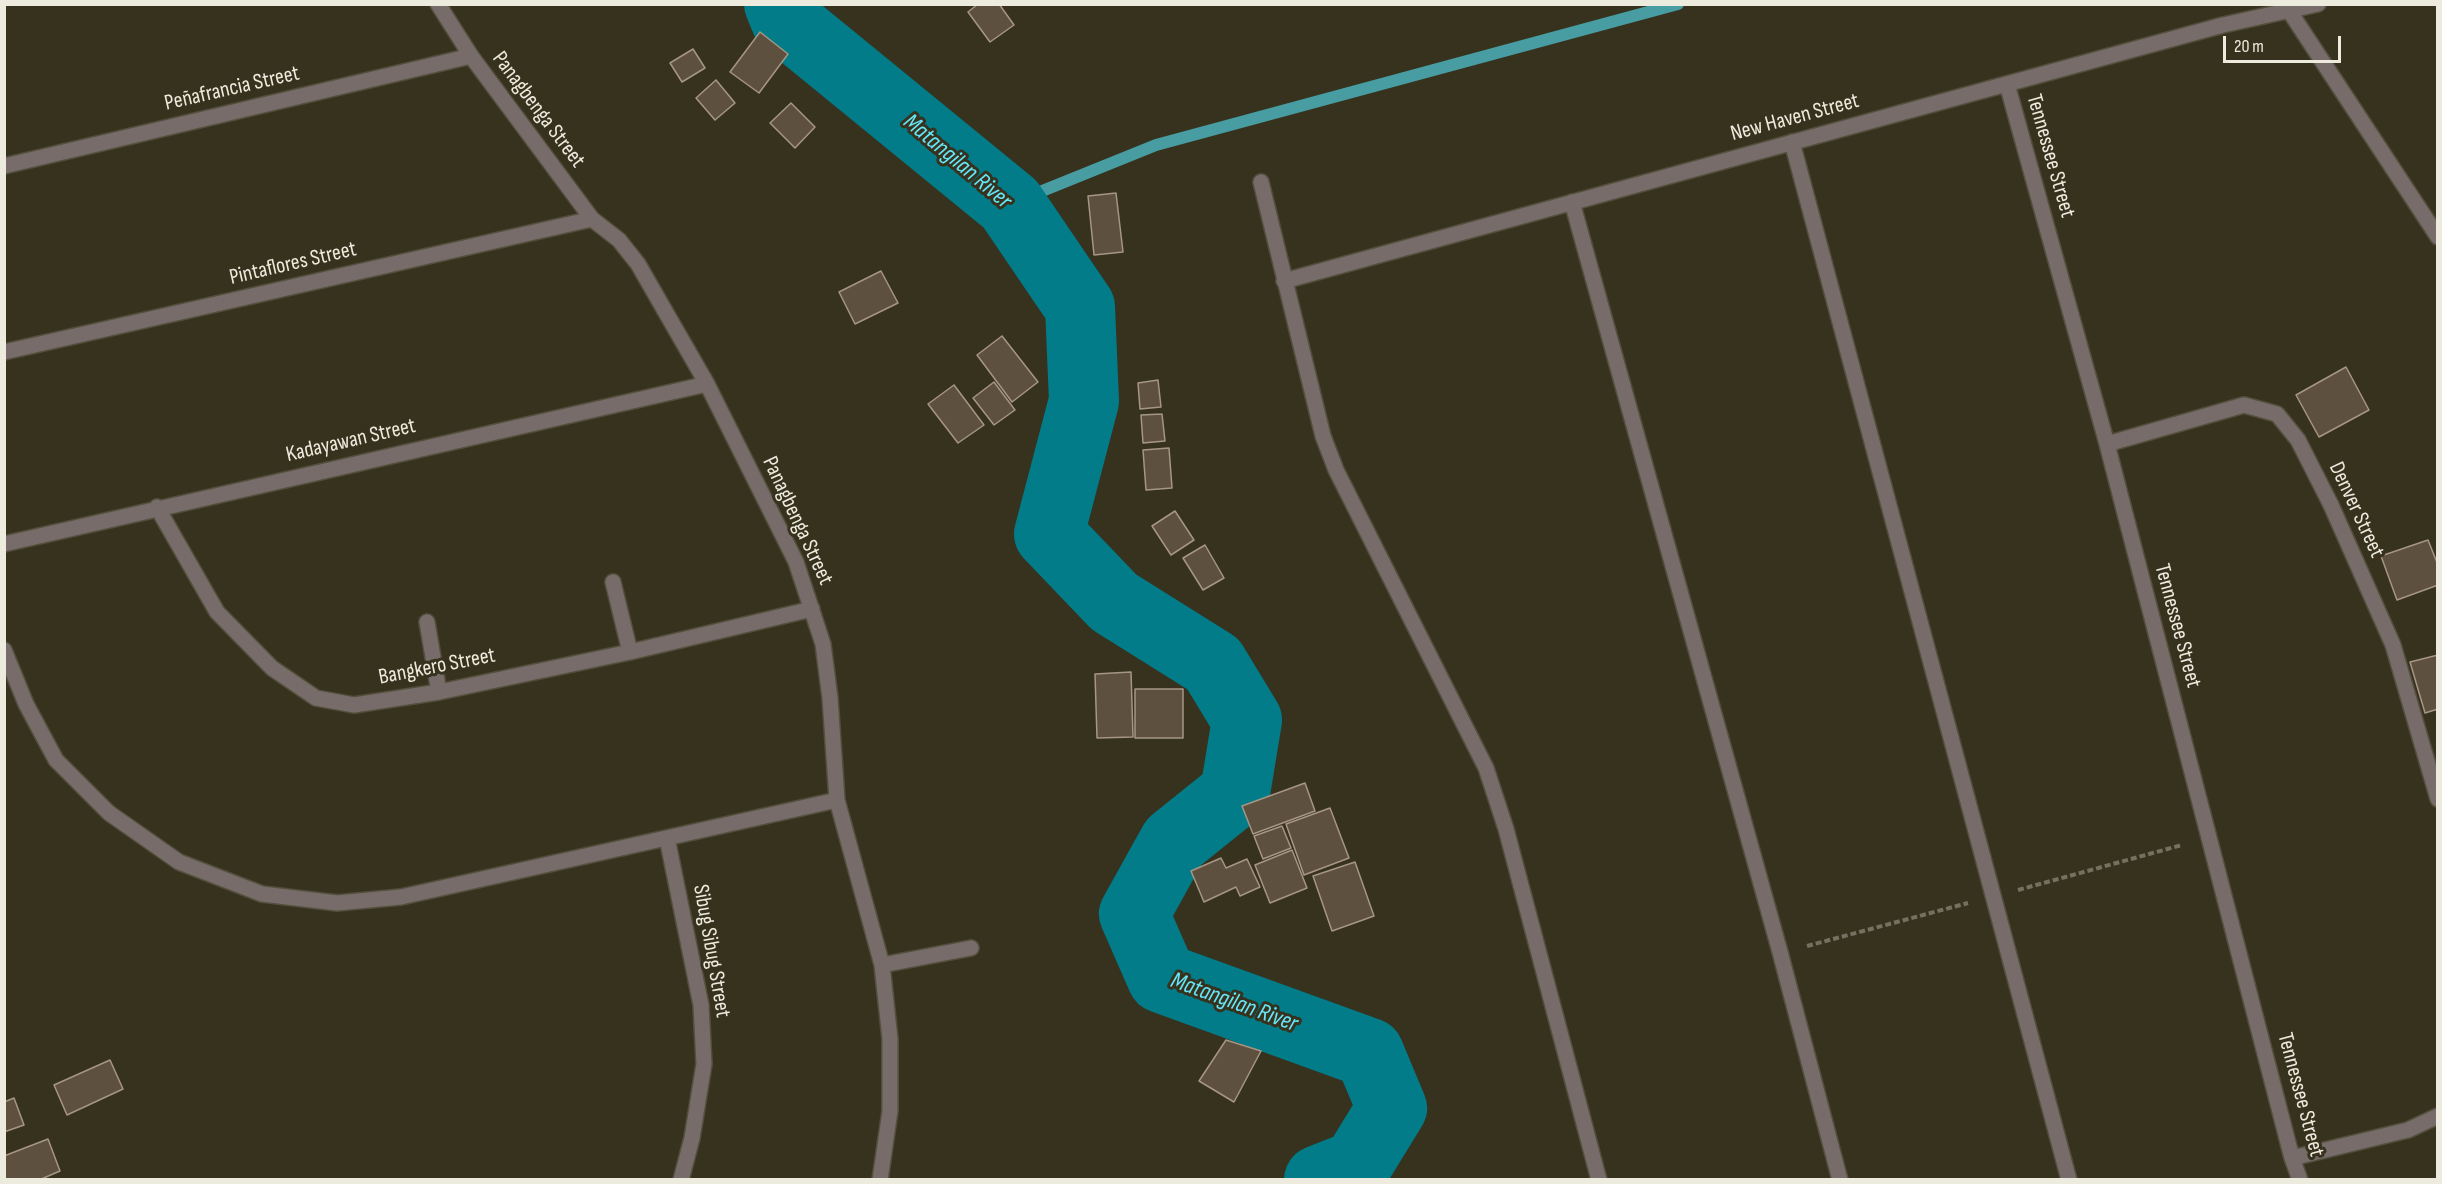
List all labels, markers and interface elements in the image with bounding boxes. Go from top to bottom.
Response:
scale bar [2226,24,2344,62]
text: 20 m [2234,36,2264,57]
street label: Panagbenga Street [486,47,590,173]
street label: Peñafrancia Street [162,61,302,117]
street label: New Haven Street [1728,88,1862,148]
street label: Tennessee Street [2020,91,2080,221]
water label: Matangilan River [897,108,1017,216]
street label: Pintaflores Street [227,237,359,291]
street label: Kadayawan Street [284,413,418,469]
street label: Panagbenga Street [756,453,838,589]
street label: Denver Street [2322,458,2390,562]
street label: Tennessee Street [2148,561,2206,691]
street label: Bangkero Street [376,643,498,691]
street label: Sibug Sibug Street [686,882,736,1020]
water label: Matangilan River [1167,967,1301,1039]
street label: Tennessee Street [2271,1030,2329,1160]

